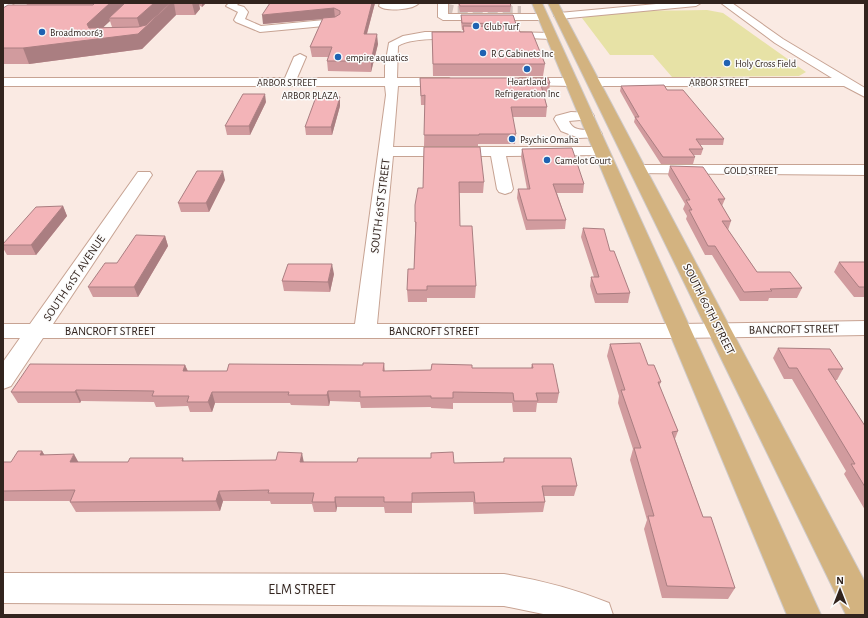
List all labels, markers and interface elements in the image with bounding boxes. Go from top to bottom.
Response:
marker: Club Turf [471,21,481,31]
place label: Club Turf [484,22,520,32]
marker: Broadmoor63 [37,27,47,37]
place label: Broadmoor63 [50,28,103,38]
marker: R G Cabinets Inc [478,48,488,58]
place label: R G Cabinets Inc [491,49,553,59]
marker: empire aquatics [333,52,343,62]
place label: empire aquatics [346,53,408,63]
marker: Holy Cross Field [722,58,732,68]
place label: Holy Cross Field [735,59,796,69]
marker: Heartland Refrigeration Inc [522,64,532,74]
place label: Heartland Refrigeration Inc [495,77,559,99]
street label: ARBOR STREET [257,78,317,88]
street label: ARBOR STREET [689,78,749,88]
street label: ARBOR PLAZA [282,91,338,101]
marker: Psychic Omaha [507,134,517,144]
place label: Psychic Omaha [520,135,579,145]
marker: Camelot Court [542,155,552,165]
place label: Camelot Court [555,156,612,166]
street label: SOUTH 61ST STREET [368,158,392,254]
street label: GOLD STREET [724,166,778,176]
street label: SOUTH 61ST AVENUE [41,233,107,323]
street label: SOUTH 60TH STREET [681,262,737,357]
street label: BANCROFT STREET [749,322,840,336]
street label: BANCROFT STREET [65,325,155,337]
street label: BANCROFT STREET [389,325,479,337]
north arrow [820,570,860,610]
text: N [836,575,844,586]
street label: ELM STREET [268,583,336,597]

